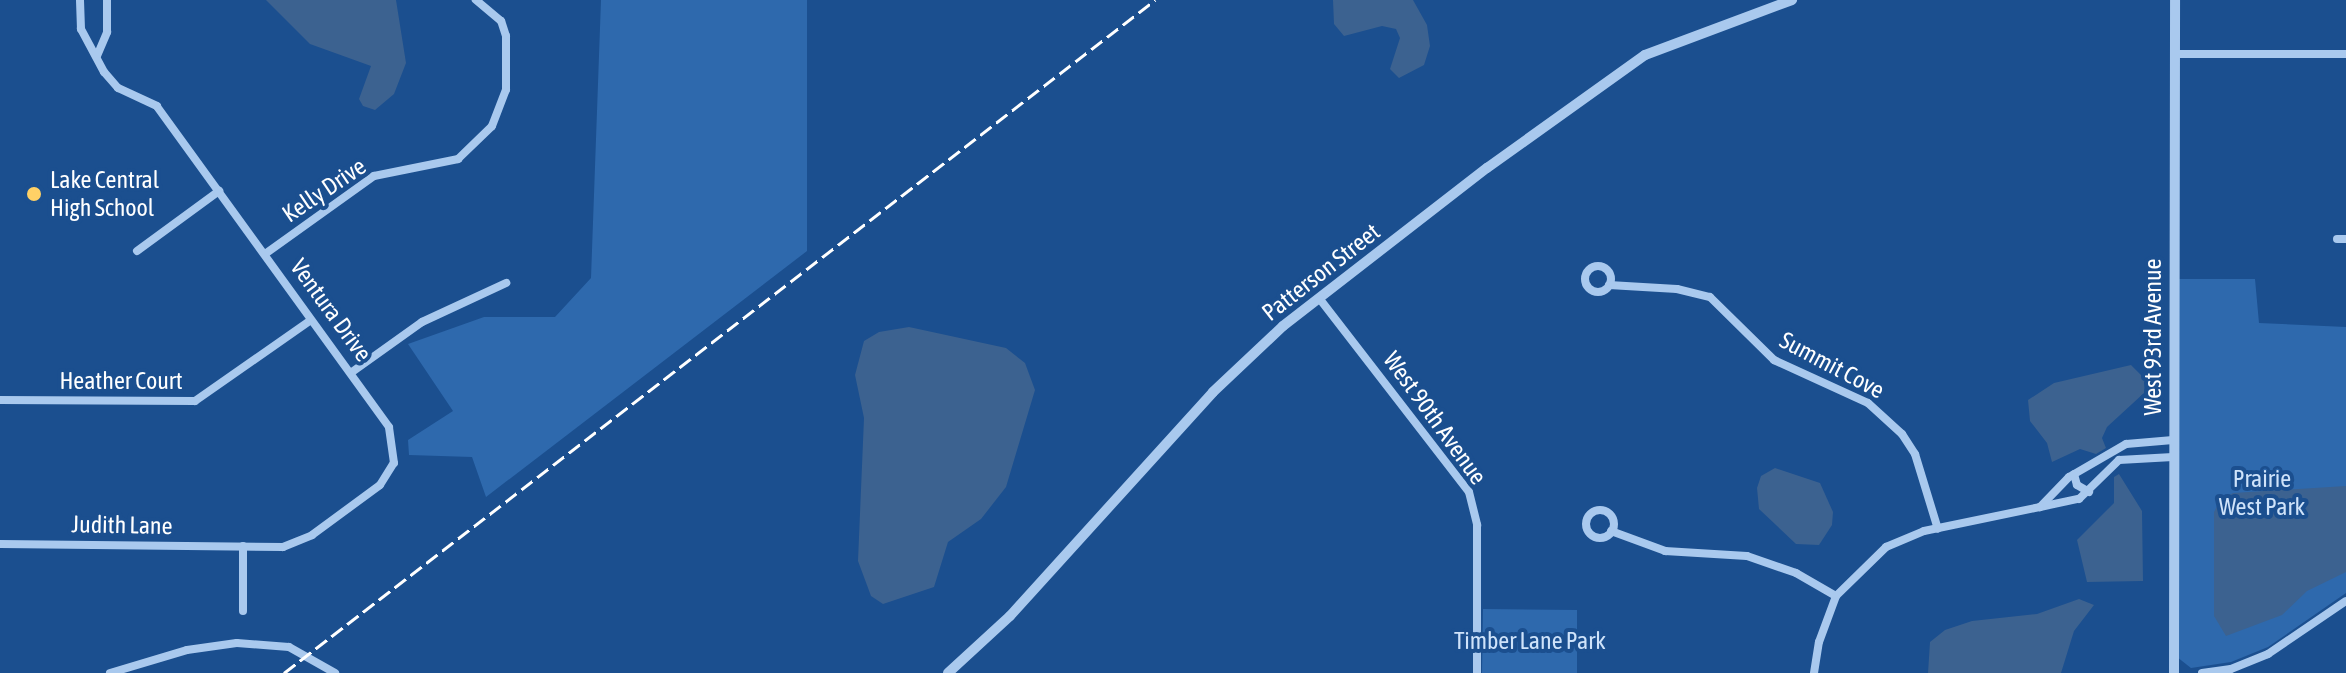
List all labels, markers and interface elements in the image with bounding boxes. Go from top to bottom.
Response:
street label: Kelly Drive [277,152,371,228]
place label: Lake Central High School [50,166,159,222]
marker: Lake Central High School [25,185,43,203]
street label: Patterson Street [1256,217,1386,327]
street label: Ventura Drive [284,253,378,367]
street label: West 93rd Avenue [2139,259,2167,415]
street label: Summit Cove [1775,325,1889,405]
street label: West 90th Avenue [1377,346,1493,490]
street label: Heather Court [59,367,183,395]
park label: Prairie West Park [2219,465,2305,521]
street label: Judith Lane [71,510,173,540]
park label: Timber Lane Park [1454,627,1606,655]

